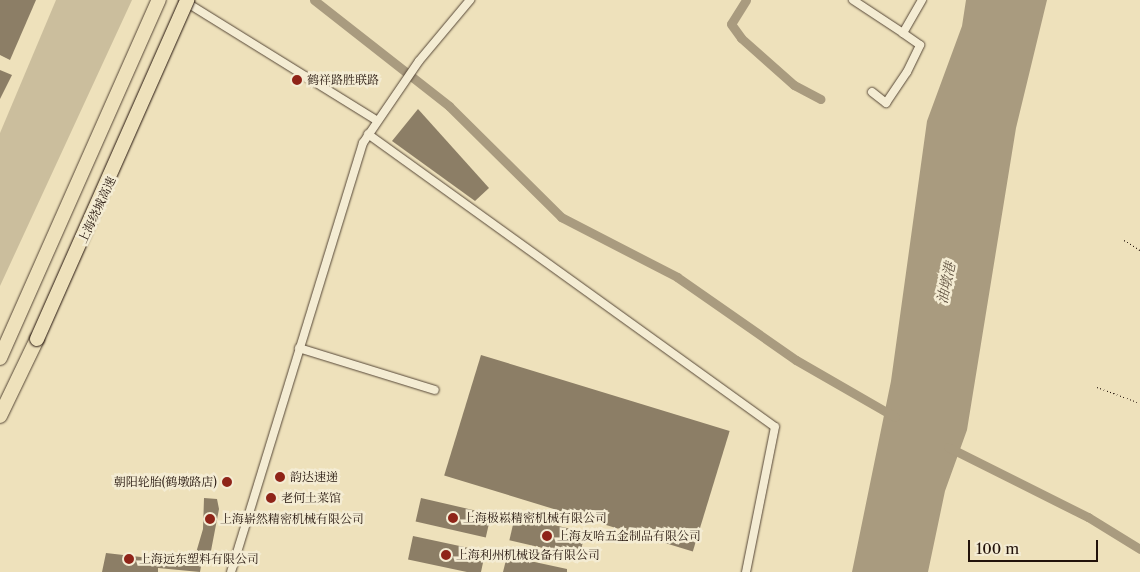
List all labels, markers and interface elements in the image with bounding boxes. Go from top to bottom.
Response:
place label: 鹤祥路胜联路 [307,73,379,87]
marker: 鹤祥路胜联路 [291,74,303,86]
street label: 上海绕城高速 [75,174,119,246]
water label: 油墩港 [933,261,959,305]
place label: 韵达速递 [290,470,338,484]
marker: 韵达速递 [274,471,286,483]
place label: 朝阳轮胎(鹤墩路店) [114,475,217,489]
marker: 朝阳轮胎(鹤墩路店) [221,476,233,488]
place label: 老何土菜馆 [281,491,341,505]
marker: 老何土菜馆 [265,492,277,504]
place label: 上海极崧精密机械有限公司 [463,511,607,525]
place label: 上海崭然精密机械有限公司 [220,512,364,526]
marker: 上海极崧精密机械有限公司 [447,512,459,524]
marker: 上海崭然精密机械有限公司 [204,513,216,525]
place label: 上海友哈五金制品有限公司 [557,529,701,543]
marker: 上海友哈五金制品有限公司 [541,530,553,542]
scale bar [970,530,1100,562]
text: 100 m [976,539,1019,558]
place label: 上海利州机械设备有限公司 [456,548,600,562]
marker: 上海利州机械设备有限公司 [440,549,452,561]
place label: 上海远东塑料有限公司 [139,552,259,566]
marker: 上海远东塑料有限公司 [123,553,135,565]

